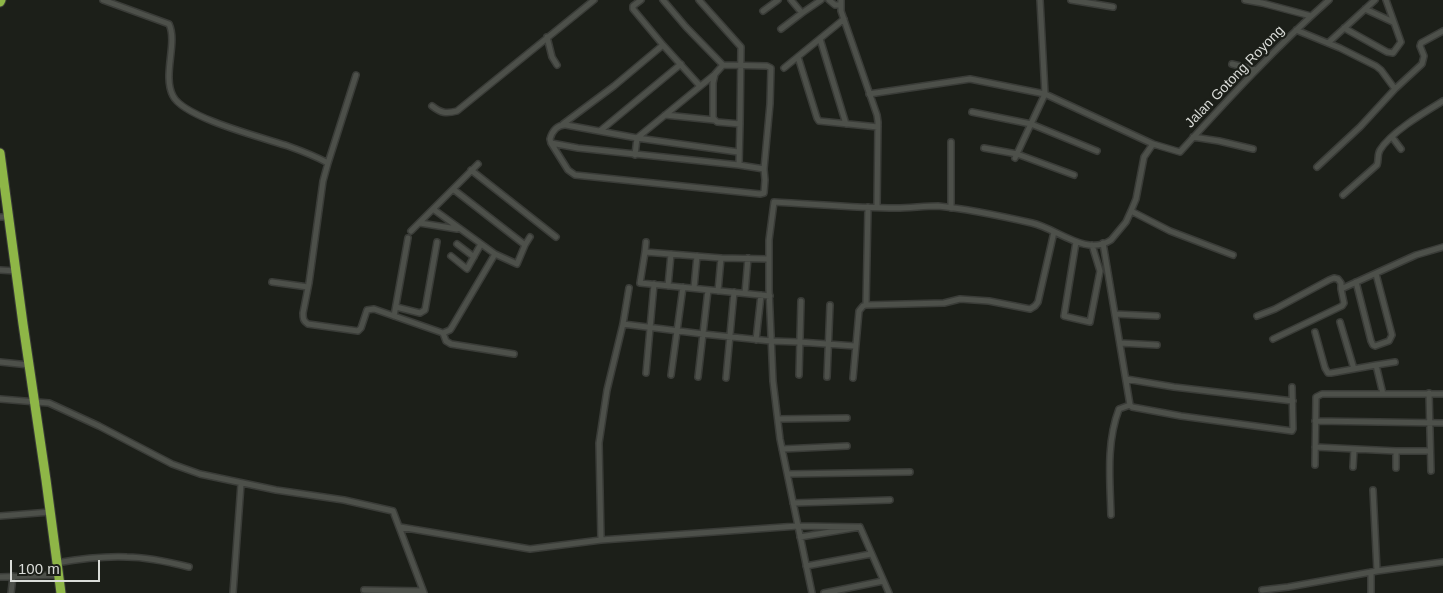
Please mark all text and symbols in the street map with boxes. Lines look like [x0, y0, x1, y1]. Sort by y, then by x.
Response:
street label: Jalan Gotong Royong [1182, 22, 1288, 132]
scale bar [12, 550, 102, 582]
text: 100 m [18, 560, 60, 577]

